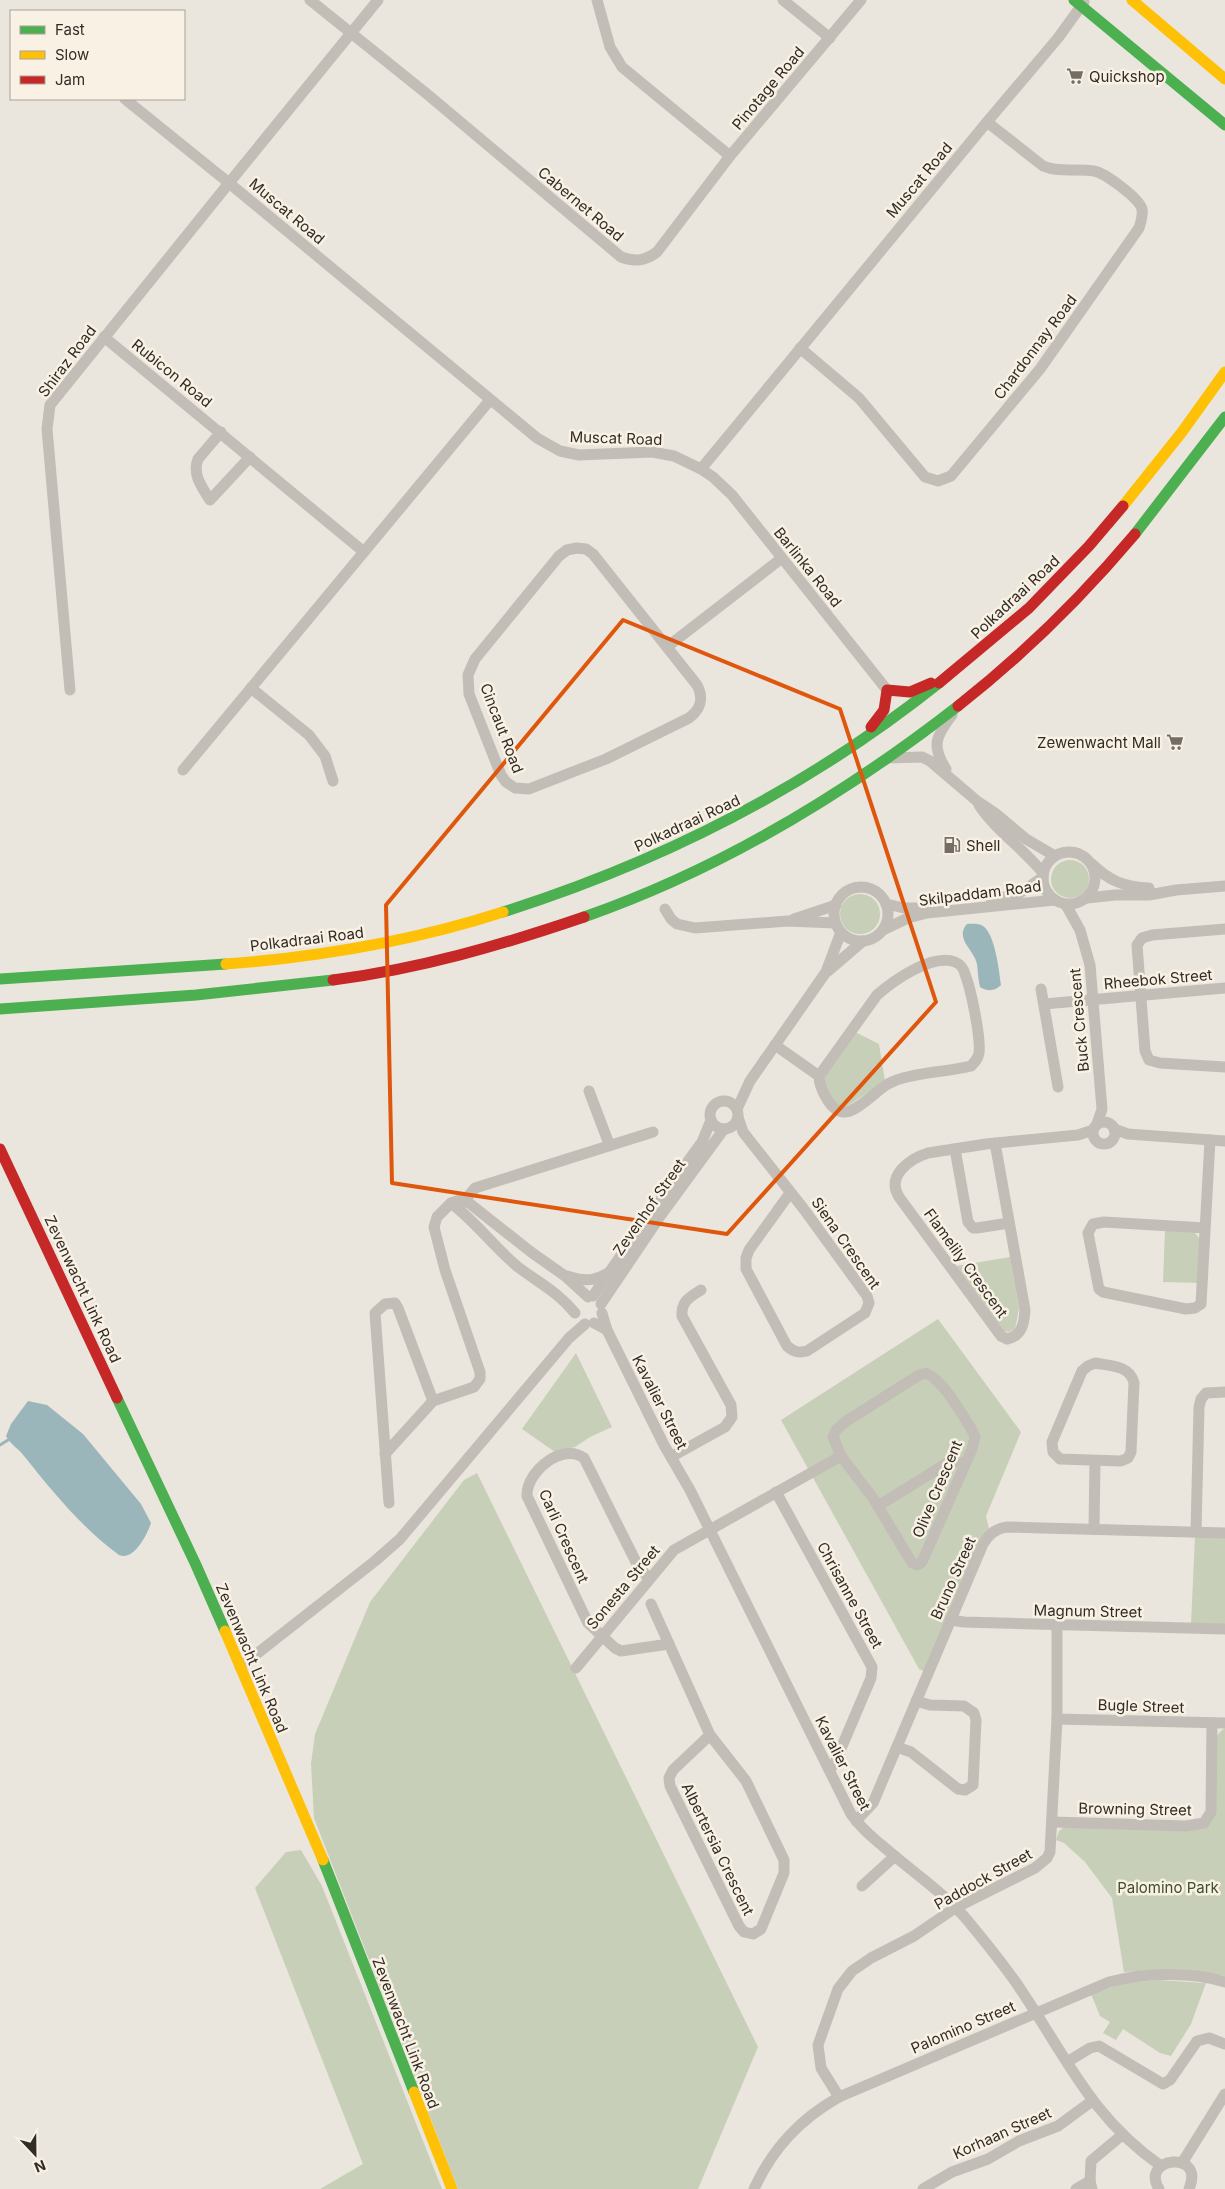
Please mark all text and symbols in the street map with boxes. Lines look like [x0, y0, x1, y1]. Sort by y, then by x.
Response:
legend [10, 10, 185, 100]
text: Fast [55, 20, 85, 39]
street label: Pinotage Road [728, 43, 808, 133]
text: Slow [55, 45, 89, 64]
supermarket icon: Quickshop [1065, 66, 1085, 86]
place label: Quickshop [1089, 67, 1165, 86]
text: Jam [55, 70, 85, 89]
street label: Muscat Road [882, 138, 956, 222]
street label: Cabernet Road [534, 163, 628, 245]
street label: Muscat Road [245, 174, 329, 248]
street label: Chardonnay Road [989, 291, 1081, 403]
street label: Shiraz Road [34, 321, 100, 401]
street label: Rubicon Road [128, 335, 216, 411]
street label: Muscat Road [569, 427, 663, 449]
street label: Barlinka Road [770, 523, 846, 611]
street label: Polkadraai Road [967, 551, 1063, 643]
street label: Cincaut Road [476, 680, 528, 776]
supermarket icon: Zewenwacht Mall [1165, 732, 1185, 752]
place label: Zewenwacht Mall [1037, 733, 1161, 752]
street label: Polkadraai Road [631, 790, 743, 856]
fuel station icon: Shell [942, 835, 962, 855]
place label: Shell [966, 836, 1001, 855]
street label: Skilpaddam Road [918, 876, 1042, 910]
street label: Polkadraai Road [249, 923, 365, 955]
street label: Rheebok Street [1103, 965, 1213, 993]
street label: Buck Crescent [1065, 967, 1093, 1073]
street label: Zevenhof Street [609, 1155, 689, 1259]
street label: Siena Crescent [807, 1193, 885, 1293]
street label: Flamelily Crescent [920, 1205, 1012, 1321]
street label: Zevenwacht Link Road [40, 1212, 126, 1366]
street label: Kavalier Street [628, 1352, 692, 1452]
street label: Olive Crescent [908, 1437, 966, 1541]
street label: Carli Crescent [535, 1486, 593, 1586]
street label: Bruno Street [926, 1534, 980, 1622]
street label: Chrisanne Street [813, 1538, 887, 1652]
street label: Sonesta Street [582, 1541, 664, 1633]
street label: Zevenwacht Link Road [212, 1580, 292, 1736]
street label: Magnum Street [1034, 1601, 1143, 1621]
street label: Bugle Street [1097, 1695, 1185, 1717]
street label: Kavalier Street [811, 1713, 875, 1813]
street label: Albertersia Crescent [678, 1780, 758, 1919]
street label: Browning Street [1078, 1799, 1192, 1819]
street label: Paddock Street [931, 1844, 1035, 1914]
park label: Palomino Park [1117, 1878, 1220, 1897]
street label: Zevenwacht Link Road [368, 1955, 444, 2111]
street label: Palomino Street [908, 1996, 1018, 2058]
street label: Korhaan Street [950, 2103, 1054, 2163]
north arrow [10, 2129, 60, 2179]
text: N [32, 2157, 48, 2176]

